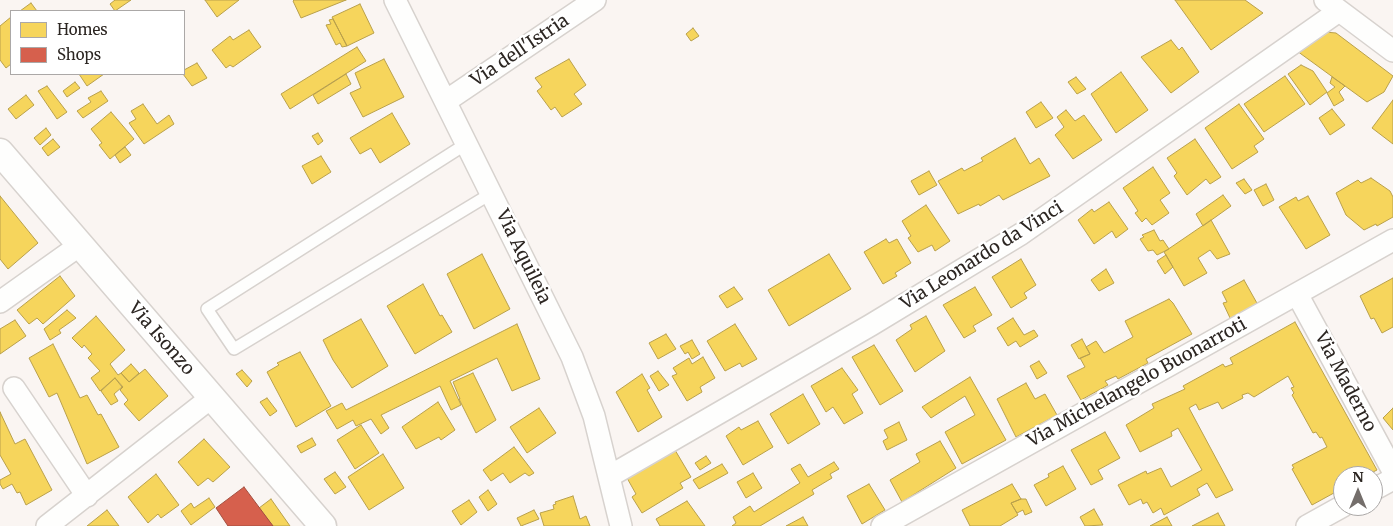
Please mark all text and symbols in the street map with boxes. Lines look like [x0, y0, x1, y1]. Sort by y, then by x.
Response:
legend [10, 10, 185, 75]
street label: Via dell'Istria [467, 10, 573, 92]
text: Homes [57, 20, 108, 39]
text: Shops [57, 45, 101, 64]
street label: Via Leonardo da Vinci [897, 197, 1067, 315]
street label: Via Aquileia [491, 206, 555, 308]
street label: Via Isonzo [123, 298, 199, 380]
street label: Via Michelangelo Buonarroti [1024, 314, 1250, 452]
street label: Via Maderno [1310, 328, 1380, 436]
north arrow [1333, 466, 1383, 516]
text: N [1352, 468, 1364, 486]

